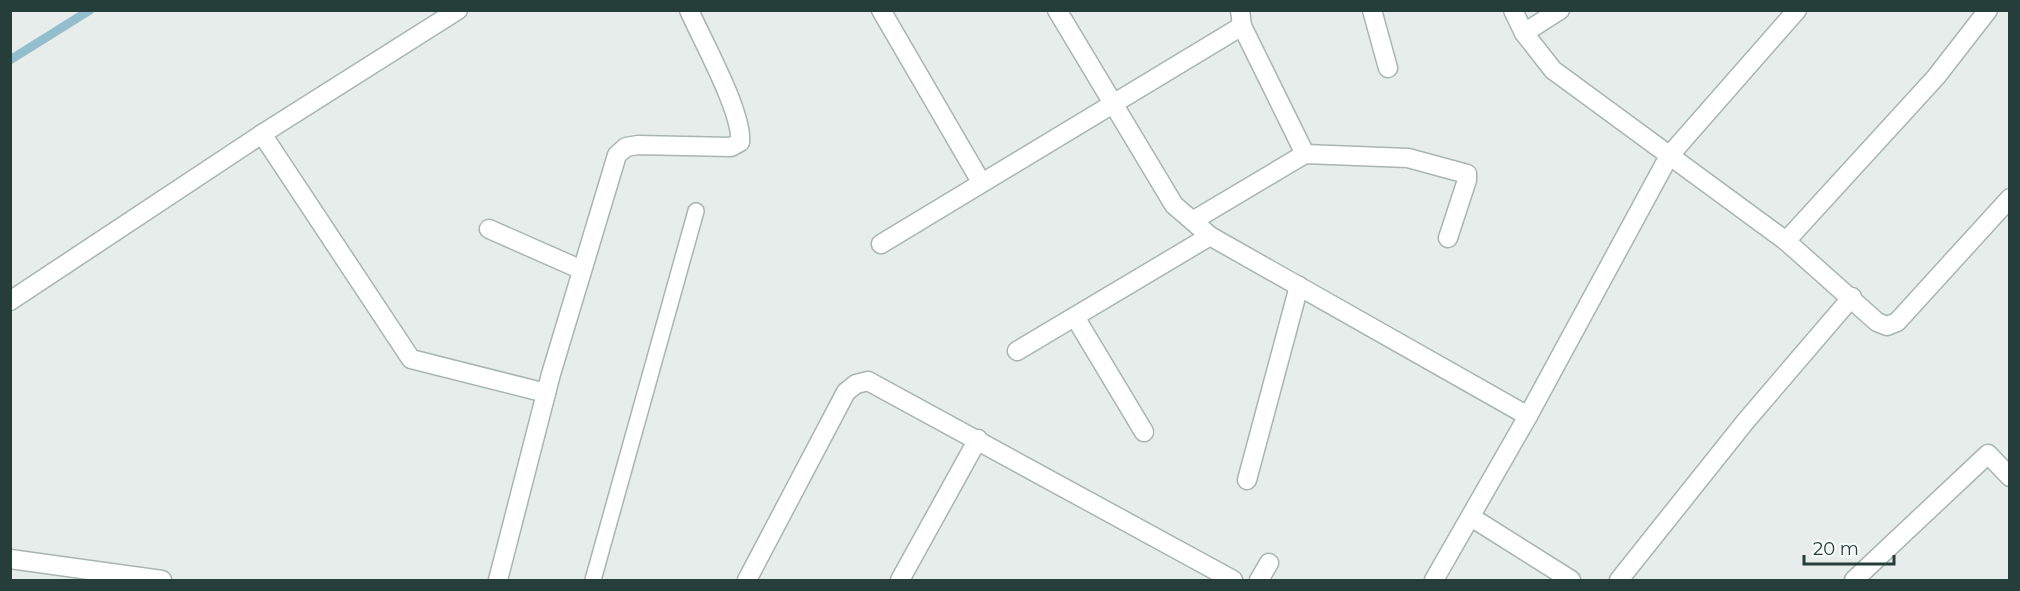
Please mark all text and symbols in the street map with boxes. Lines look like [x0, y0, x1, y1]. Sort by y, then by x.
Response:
scale bar [1804, 528, 1894, 566]
text: 20 m [1813, 538, 1859, 560]

